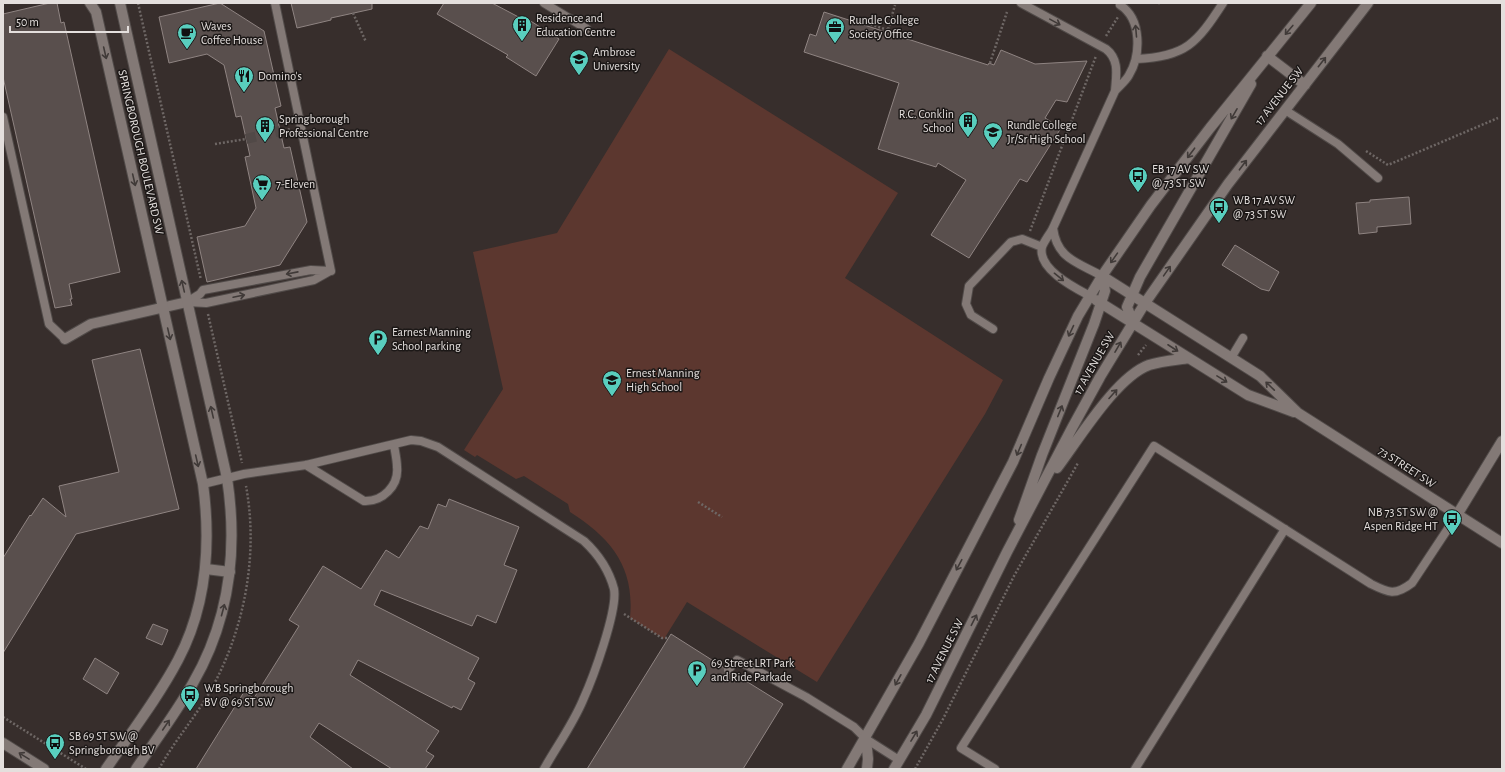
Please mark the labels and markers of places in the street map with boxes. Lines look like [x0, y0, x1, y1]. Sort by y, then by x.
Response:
place label: Residence and Education Centre [536, 12, 615, 38]
building icon: Residence and Education Centre [511, 14, 533, 42]
place label: Rundle College Society Office [849, 14, 919, 41]
office icon: Rundle College Society Office [824, 16, 846, 44]
place label: Waves Coffee House [201, 20, 263, 46]
cafe icon: Waves Coffee House [176, 22, 198, 50]
place label: Ambrose University [593, 46, 640, 73]
school or university icon: Ambrose University [568, 48, 590, 76]
restaurant icon: Domino's [233, 65, 255, 93]
place label: Domino's [258, 70, 302, 82]
place label: R.C. Conklin School [899, 108, 954, 134]
building icon: R.C. Conklin School [957, 110, 979, 138]
place label: Springborough Professional Centre [279, 113, 369, 139]
building icon: Springborough Professional Centre [254, 115, 276, 143]
place label: Rundle College Jr/Sr High School [1007, 119, 1086, 145]
school or university icon: Rundle College Jr/Sr High School [982, 121, 1004, 149]
place label: EB 17 AV SW @ 73 ST SW [1152, 163, 1209, 189]
bus stop icon: EB 17 AV SW @ 73 ST SW [1127, 165, 1149, 193]
supermarket icon: 7-Eleven [251, 173, 273, 201]
place label: 7-Eleven [276, 178, 315, 190]
place label: WB 17 AV SW @ 73 ST SW [1233, 194, 1295, 220]
bus stop icon: WB 17 AV SW @ 73 ST SW [1208, 196, 1230, 224]
place label: Earnest Manning School parking [392, 326, 471, 352]
parking icon: Earnest Manning School parking [367, 328, 389, 356]
place label: Ernest Manning High School [626, 367, 700, 393]
school or university icon: Ernest Manning High School [601, 369, 623, 397]
place label: NB 73 ST SW @ Aspen Ridge HT [1364, 506, 1438, 532]
bus stop icon: NB 73 ST SW @ Aspen Ridge HT [1441, 508, 1463, 536]
place label: 69 Street LRT Park and Ride Parkade [711, 657, 795, 683]
parking icon: 69 Street LRT Park and Ride Parkade [686, 659, 708, 687]
place label: WB Springborough BV @ 69 ST SW [204, 682, 294, 708]
bus stop icon: WB Springborough BV @ 69 ST SW [179, 684, 201, 712]
place label: SB 69 ST SW @ Springborough BV [69, 730, 155, 756]
bus stop icon: SB 69 ST SW @ Springborough BV [44, 732, 66, 760]

